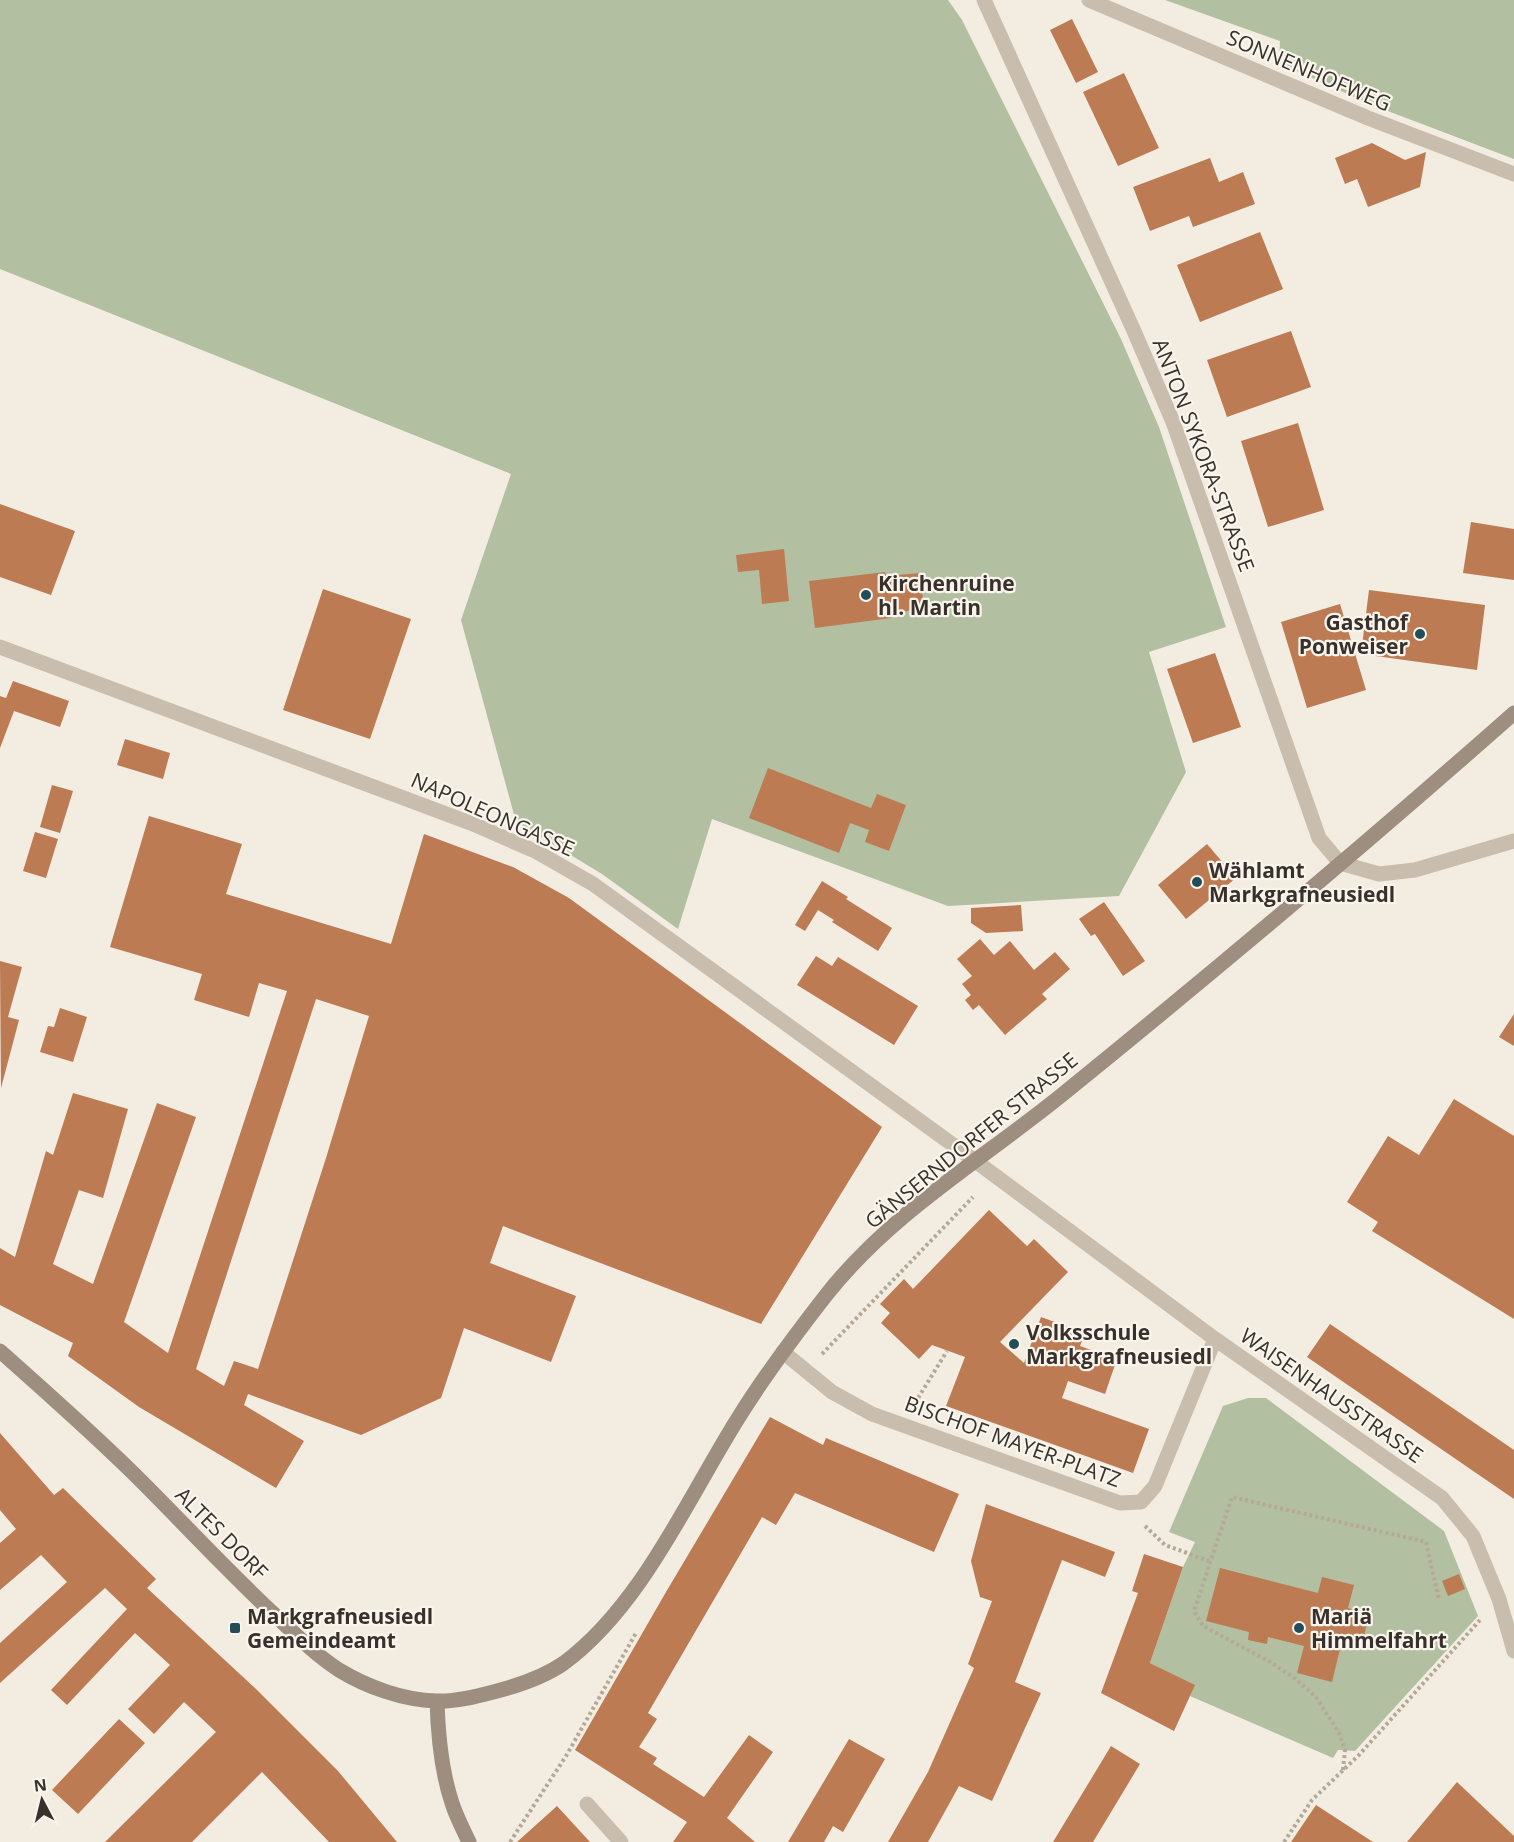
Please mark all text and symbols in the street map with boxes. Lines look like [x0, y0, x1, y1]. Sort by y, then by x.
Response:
street label: SONNENHOFWEG [1223, 23, 1395, 117]
street label: ANTON SYKORA-STRASSE [1147, 334, 1261, 576]
place label: Kirchenruine hl. Martin [878, 569, 1015, 621]
marker: Kirchenruine hl. Martin [859, 588, 873, 602]
place label: Gasthof Ponweiser [1299, 608, 1410, 660]
marker: Gasthof Ponweiser [1413, 627, 1427, 641]
street label: NAPOLEONGASSE [407, 765, 579, 863]
place label: Wählamt Markgrafneusiedl [1209, 856, 1395, 908]
marker: Wählamt Markgrafneusiedl [1190, 875, 1204, 889]
street label: GÄNSERNDORFER STRASSE [859, 1045, 1083, 1235]
place label: Volksschule Markgrafneusiedl [1026, 1318, 1212, 1370]
street label: WAISENHAUSSTRASSE [1235, 1321, 1429, 1469]
marker: Volksschule Markgrafneusiedl [1007, 1337, 1021, 1351]
street label: BISCHOF MAYER-PLATZ [901, 1389, 1125, 1493]
street label: ALTES DORF [170, 1481, 274, 1585]
place label: Markgrafneusiedl Gemeindeamt [247, 1602, 433, 1654]
place label: Mariä Himmelfahrt [1311, 1602, 1447, 1654]
marker: Markgrafneusiedl Gemeindeamt [228, 1621, 242, 1635]
marker: Mariä Himmelfahrt [1292, 1621, 1306, 1635]
north arrow [12, 1770, 72, 1830]
text: N [32, 1773, 48, 1797]

